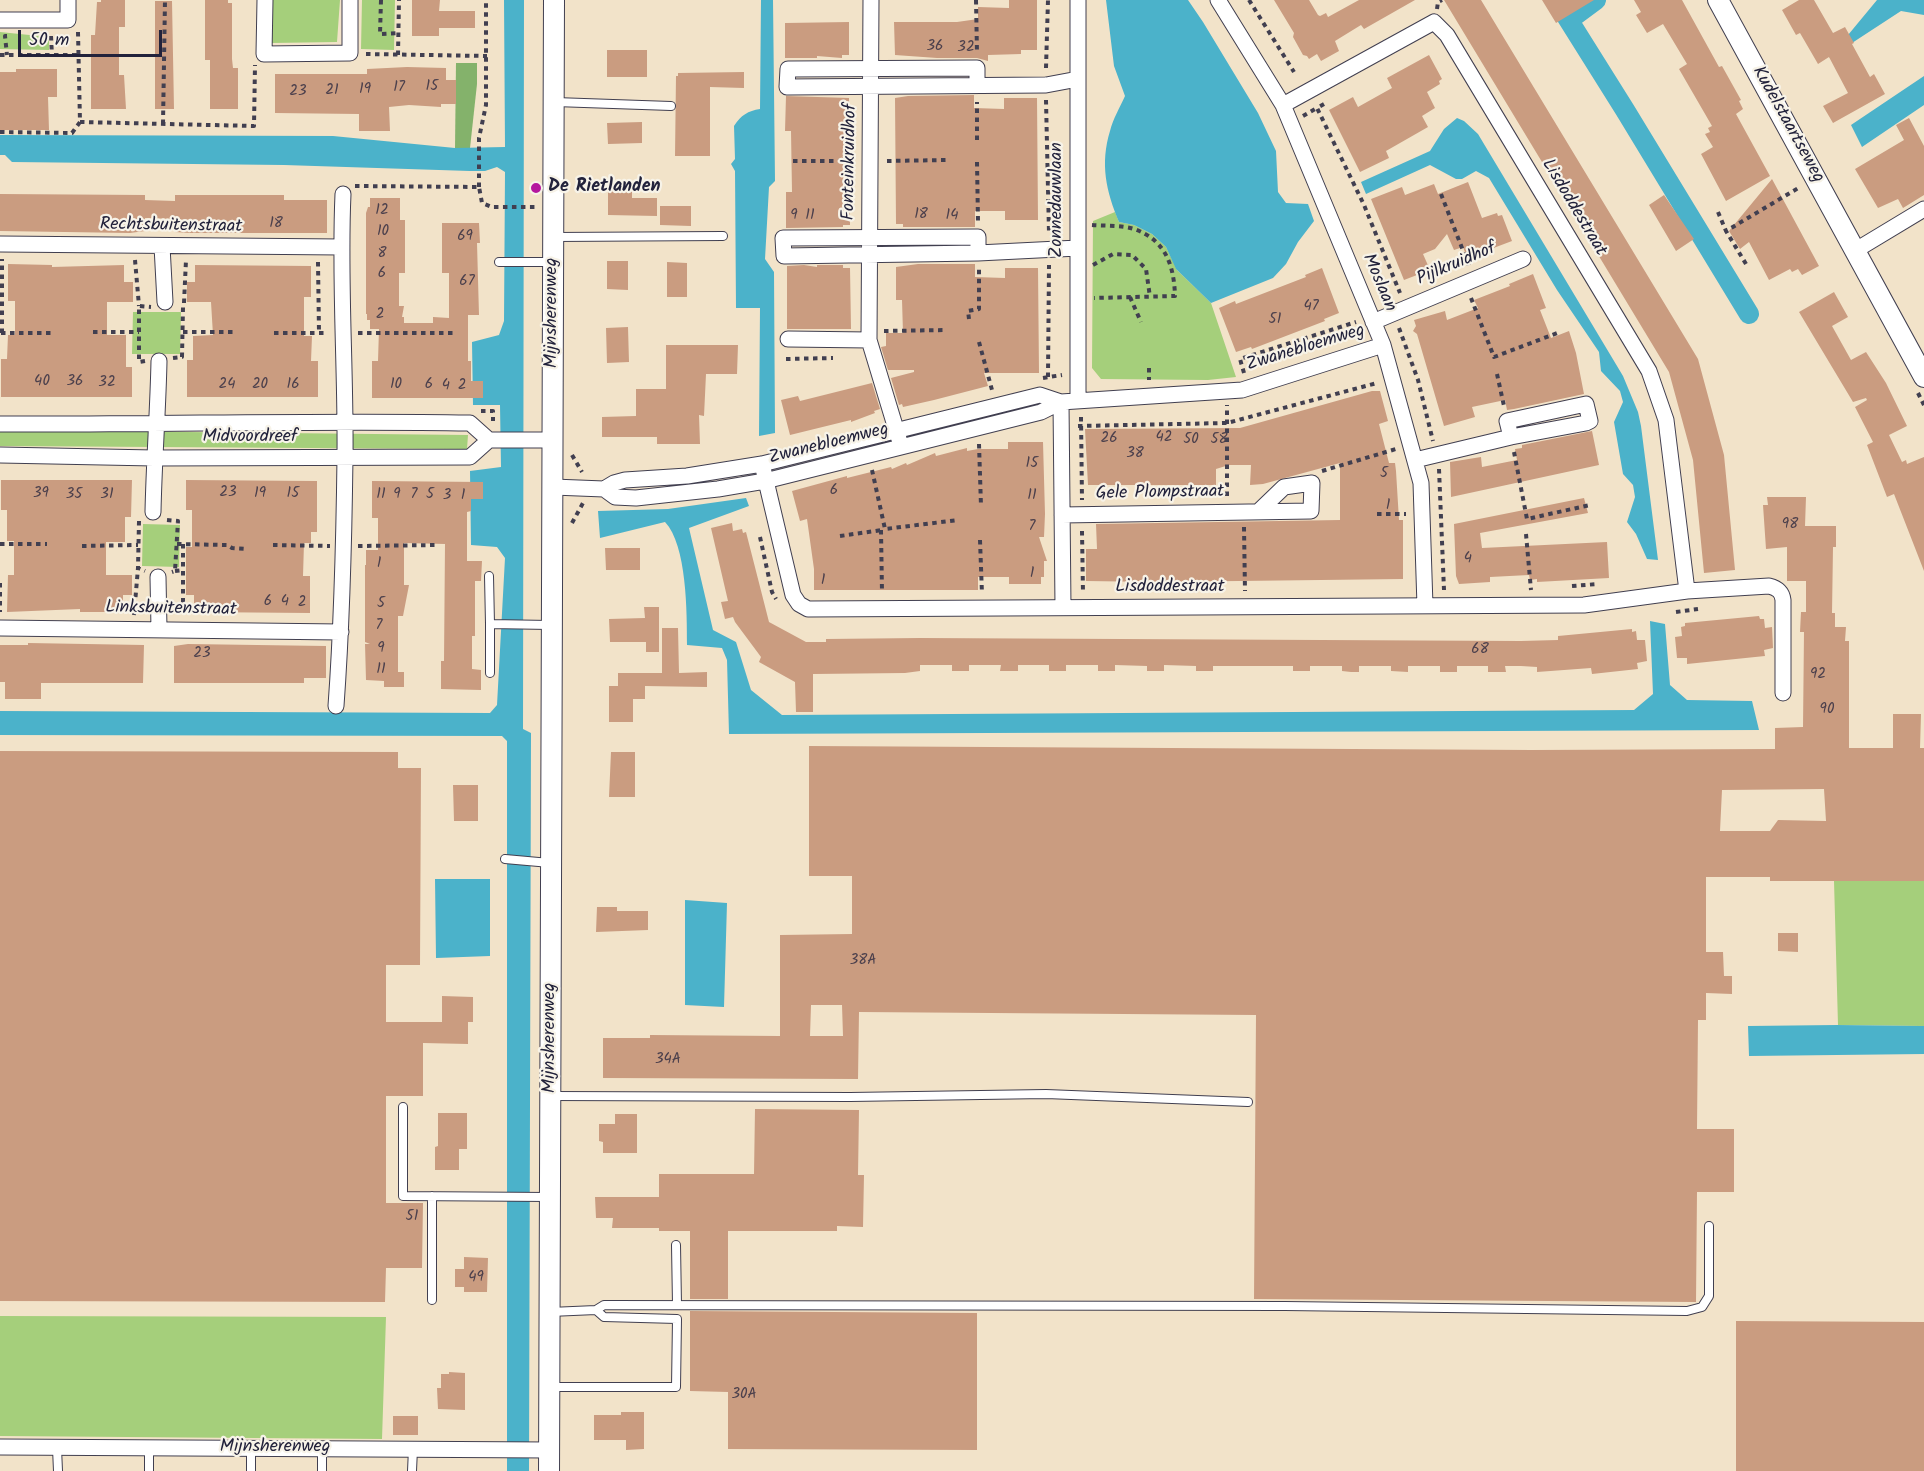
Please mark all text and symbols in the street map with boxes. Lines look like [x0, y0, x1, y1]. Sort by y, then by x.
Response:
scale bar [21, 18, 165, 56]
text: 50 m [29, 26, 69, 55]
house number: 36 [927, 38, 943, 56]
house number: 32 [957, 39, 975, 57]
street label: Kudelstaartseweg [1746, 63, 1828, 187]
house number: 15 [426, 78, 438, 96]
house number: 17 [393, 79, 405, 97]
house number: 19 [359, 81, 371, 99]
house number: 21 [325, 82, 339, 100]
house number: 23 [289, 83, 307, 101]
street label: Fonteinkruidhof [839, 103, 863, 221]
street label: Zonnedauwlaan [1047, 142, 1069, 258]
street label: Lisdoddestraat [1536, 156, 1610, 260]
place label: De Rietlanden [548, 177, 660, 199]
marker: De Rietlanden [529, 181, 543, 195]
house number: 12 [375, 202, 389, 220]
house number: 18 [914, 206, 928, 224]
house number: 9 [790, 207, 798, 225]
house number: 11 [805, 207, 815, 225]
house number: 14 [946, 207, 958, 225]
street label: Rechtsbuitenstraat [100, 215, 242, 239]
house number: 18 [269, 215, 283, 233]
house number: 10 [377, 223, 389, 241]
house number: 69 [457, 228, 473, 246]
street label: Pijlkruidhof [1414, 239, 1500, 291]
house number: 8 [377, 245, 387, 263]
street label: Moslaan [1356, 251, 1400, 315]
street label: Mijnsherenweg [542, 258, 564, 368]
house number: 6 [378, 265, 386, 283]
house number: 67 [459, 273, 475, 291]
house number: 47 [1303, 298, 1319, 316]
house number: 2 [376, 306, 384, 324]
house number: 51 [1269, 311, 1281, 329]
street label: Zwanebloemweg [1244, 321, 1368, 377]
house number: 40 [34, 373, 50, 391]
house number: 36 [67, 373, 83, 391]
house number: 32 [98, 374, 116, 392]
house number: 24 [219, 376, 235, 394]
house number: 20 [252, 376, 268, 394]
house number: 16 [286, 376, 300, 394]
house number: 10 [390, 376, 402, 394]
house number: 6 [425, 376, 433, 394]
house number: 4 [442, 377, 450, 395]
house number: 2 [458, 377, 466, 395]
street label: Zwanebloemweg [767, 420, 891, 470]
street label: Midvoordreef [202, 427, 298, 449]
house number: 42 [1156, 429, 1172, 447]
house number: 26 [1100, 430, 1118, 448]
house number: 50 [1183, 431, 1199, 449]
house number: 58 [1210, 431, 1228, 449]
house number: 38 [1126, 445, 1144, 463]
house number: 15 [1026, 455, 1038, 473]
house number: 5 [1380, 465, 1388, 483]
house number: 6 [830, 482, 838, 500]
street label: Gele Plompstraat [1096, 482, 1224, 506]
house number: 23 [219, 484, 237, 502]
house number: 39 [33, 485, 49, 503]
house number: 19 [254, 485, 266, 503]
house number: 15 [287, 485, 299, 503]
house number: 35 [66, 486, 82, 504]
house number: 31 [100, 486, 114, 504]
house number: 11 [376, 486, 386, 504]
house number: 9 [393, 486, 401, 504]
house number: 7 [411, 486, 417, 504]
house number: 5 [426, 486, 434, 504]
house number: 3 [443, 487, 451, 505]
house number: 1 [461, 487, 465, 505]
house number: 11 [1027, 487, 1037, 505]
house number: 1 [1386, 497, 1390, 515]
house number: 98 [1782, 516, 1798, 534]
house number: 7 [1029, 518, 1035, 536]
house number: 4 [1464, 550, 1472, 568]
house number: 1 [377, 555, 381, 573]
house number: 1 [1030, 565, 1034, 583]
house number: 1 [821, 572, 825, 590]
street label: Lisdoddestraat [1115, 577, 1225, 599]
house number: 6 [264, 593, 272, 611]
house number: 4 [281, 593, 289, 611]
house number: 2 [298, 594, 306, 612]
house number: 5 [377, 595, 385, 613]
street label: Linksbuitenstraat [105, 598, 237, 622]
house number: 7 [376, 617, 382, 635]
house number: 9 [377, 640, 385, 658]
house number: 68 [1471, 641, 1489, 659]
house number: 23 [193, 645, 211, 663]
house number: 11 [376, 661, 386, 679]
house number: 92 [1810, 666, 1826, 684]
house number: 90 [1820, 701, 1834, 719]
house number: 38A [850, 952, 876, 970]
street label: Mijnsherenweg [540, 983, 562, 1093]
house number: 34A [655, 1051, 681, 1069]
house number: 51 [406, 1208, 418, 1226]
house number: 49 [468, 1269, 484, 1287]
house number: 30A [731, 1386, 757, 1404]
street label: Mijnsherenweg [220, 1437, 330, 1459]

